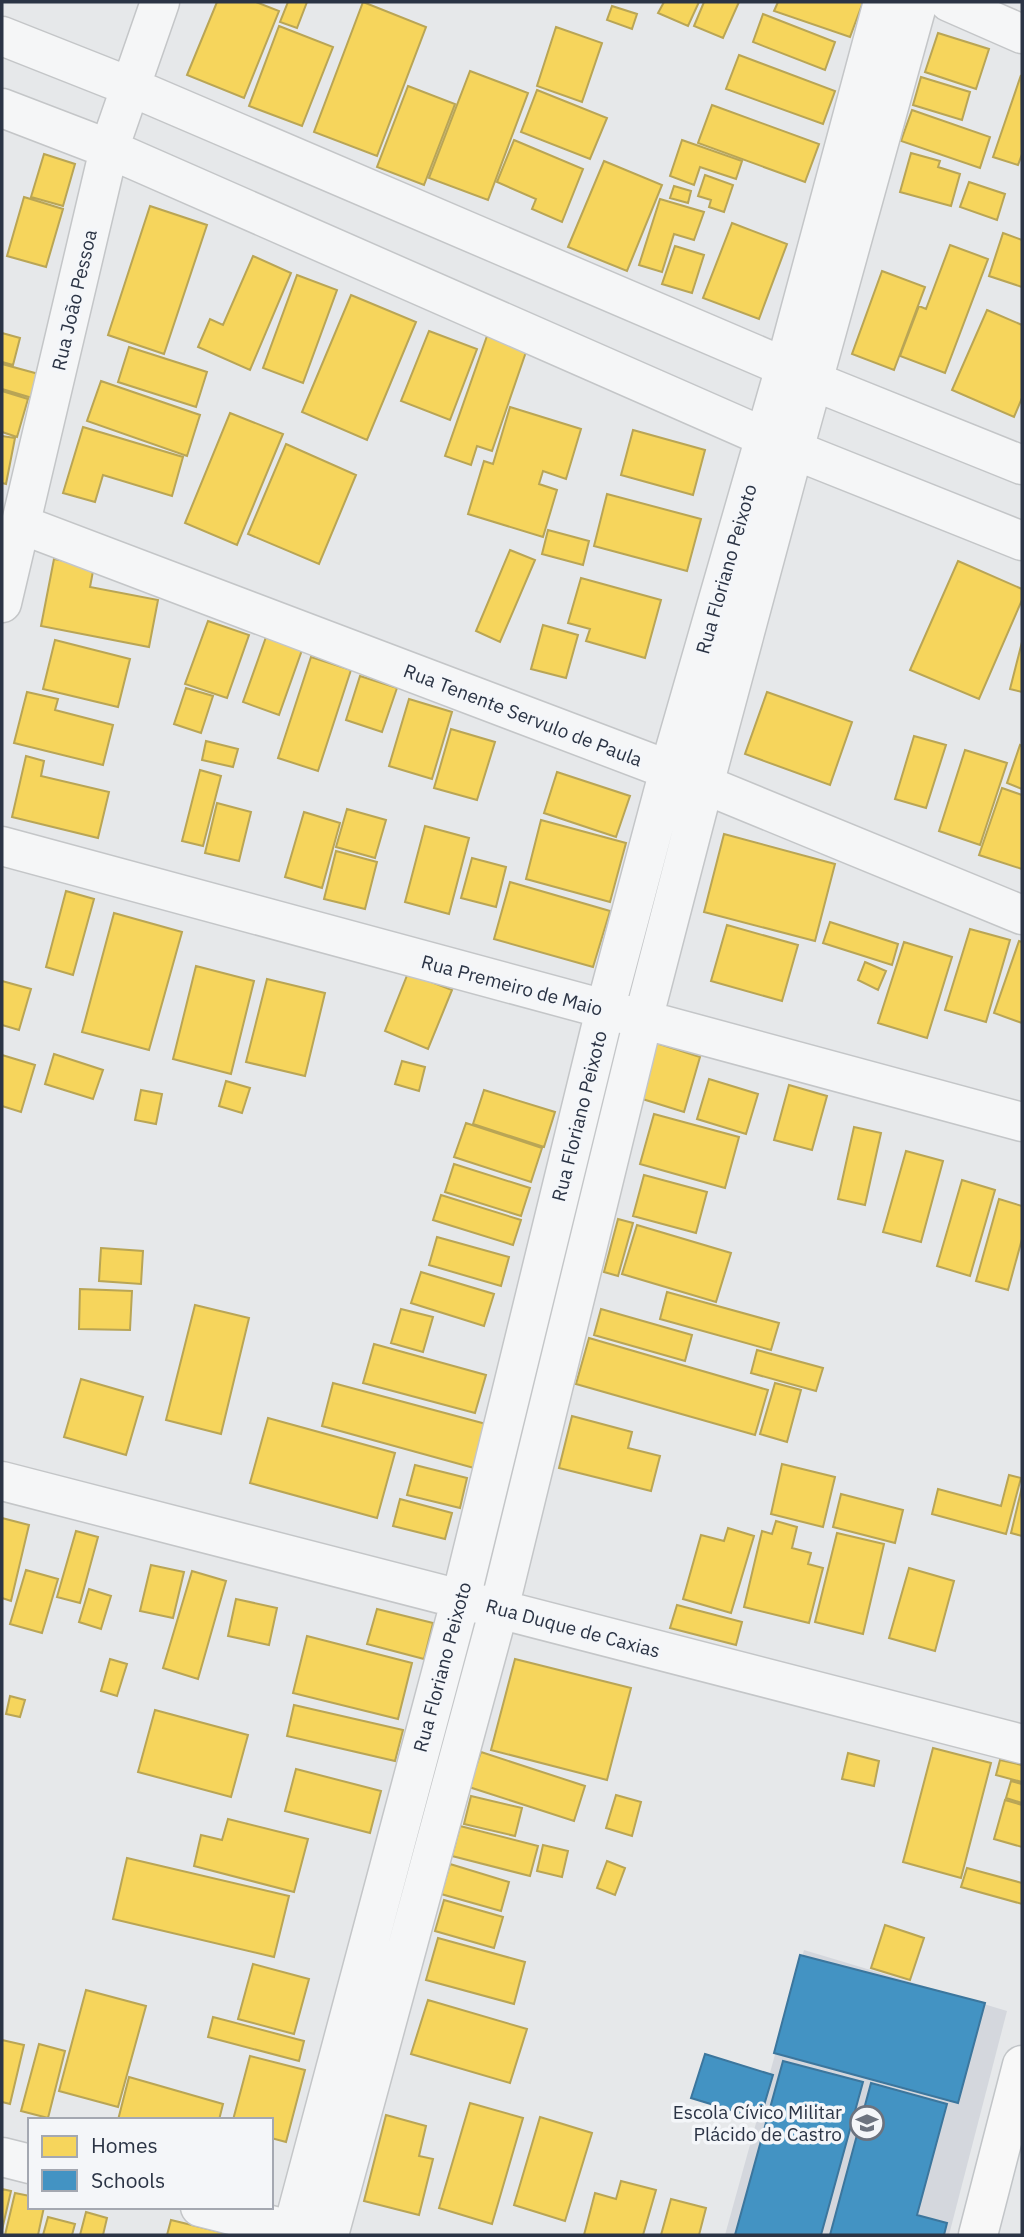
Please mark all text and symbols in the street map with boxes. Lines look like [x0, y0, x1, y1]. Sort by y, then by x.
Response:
street label: Rua João Pessoa [46, 227, 102, 373]
street label: Rua Floriano Peixoto [690, 481, 762, 657]
street label: Rua Tenente Servulo de Paula [400, 658, 646, 772]
street label: Rua Premeiro de Maio [419, 949, 605, 1021]
street label: Rua Floriano Peixoto [546, 1028, 612, 1204]
street label: Rua Floriano Peixoto [408, 1579, 476, 1755]
street label: Rua Duque de Caxias [483, 1593, 663, 1663]
place label: Escola Cívico Militar Plácido de Castro [673, 2100, 842, 2146]
school or university icon: Escola Cívico Militar Plácido de Castro [848, 2104, 886, 2142]
legend [28, 2118, 273, 2209]
text: Homes [91, 2131, 158, 2159]
text: Schools [91, 2166, 165, 2194]

